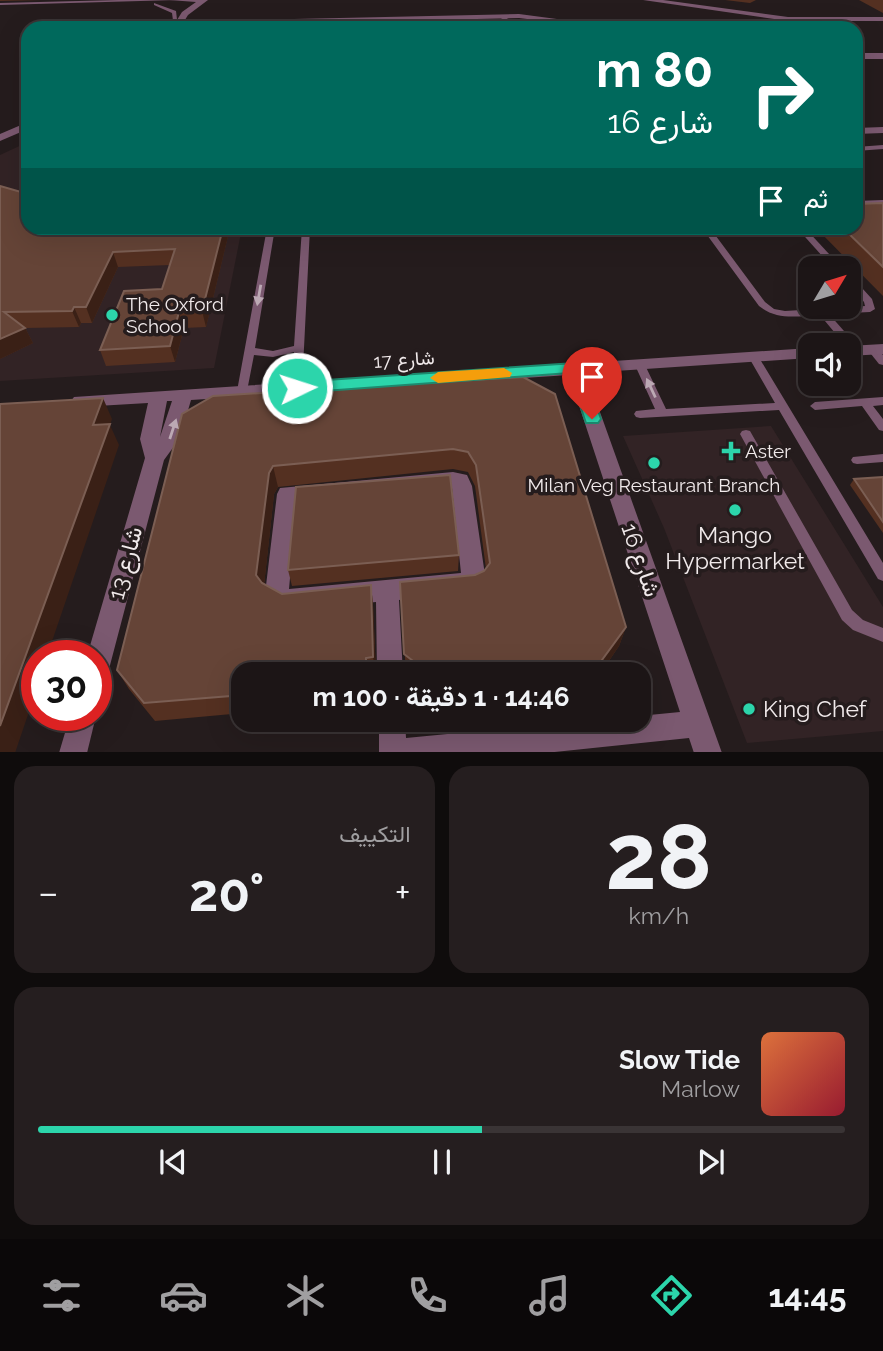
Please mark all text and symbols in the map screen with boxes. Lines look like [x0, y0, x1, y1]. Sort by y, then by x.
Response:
text: 80 m [596, 41, 713, 98]
icon: right [737, 49, 828, 140]
text: شارع 16 [607, 103, 713, 140]
icon: arrive [752, 182, 790, 220]
text: ثم [804, 184, 828, 214]
north arrow [798, 256, 861, 318]
map controls [798, 256, 861, 396]
one-way arrow [253, 284, 264, 306]
place label: The Oxford School [126, 293, 224, 337]
marker: The Oxford School [104, 307, 120, 323]
button: sound [798, 333, 861, 396]
street label: شارع 17 [373, 346, 435, 374]
pin [562, 347, 622, 419]
position arrow [260, 351, 334, 425]
icon: arrive [573, 358, 611, 396]
one-way arrow [645, 378, 657, 398]
one-way arrow [168, 418, 178, 439]
place label: Aster [745, 440, 791, 462]
marker: Aster [723, 443, 739, 459]
marker: Milan Veg Restaurant Branch [646, 455, 662, 471]
place label: Milan Veg Restaurant Branch [528, 474, 780, 496]
marker: Mango Hypermarket [727, 502, 743, 518]
street label: شارع 16 [614, 520, 667, 601]
place label: Mango Hypermarket [665, 521, 805, 574]
street label: شارع 13 [102, 524, 150, 603]
speed limit sign: 30 [21, 640, 112, 731]
text: 14:46 · 1 دقيقة · 100 m [312, 682, 570, 712]
place label: King Chef [763, 695, 868, 722]
marker: King Chef [741, 701, 757, 717]
text: 28 [606, 803, 712, 910]
text: التكييف [339, 820, 411, 847]
text: 20° [189, 862, 264, 923]
text: − [38, 870, 58, 915]
text: + [395, 870, 410, 915]
text: km/h [628, 902, 689, 929]
text: Slow Tide [619, 1045, 740, 1075]
text: Marlow [661, 1075, 740, 1102]
icon: previous [154, 1143, 192, 1181]
icon: pause [423, 1143, 461, 1181]
icon: next [692, 1143, 730, 1181]
icon: filters [37, 1271, 86, 1320]
icon: car [159, 1271, 208, 1320]
icon: climate [281, 1271, 330, 1320]
icon: phone [403, 1271, 452, 1320]
icon: music [525, 1271, 574, 1320]
icon: directions [647, 1271, 696, 1320]
text: 14:45 [769, 1277, 847, 1314]

